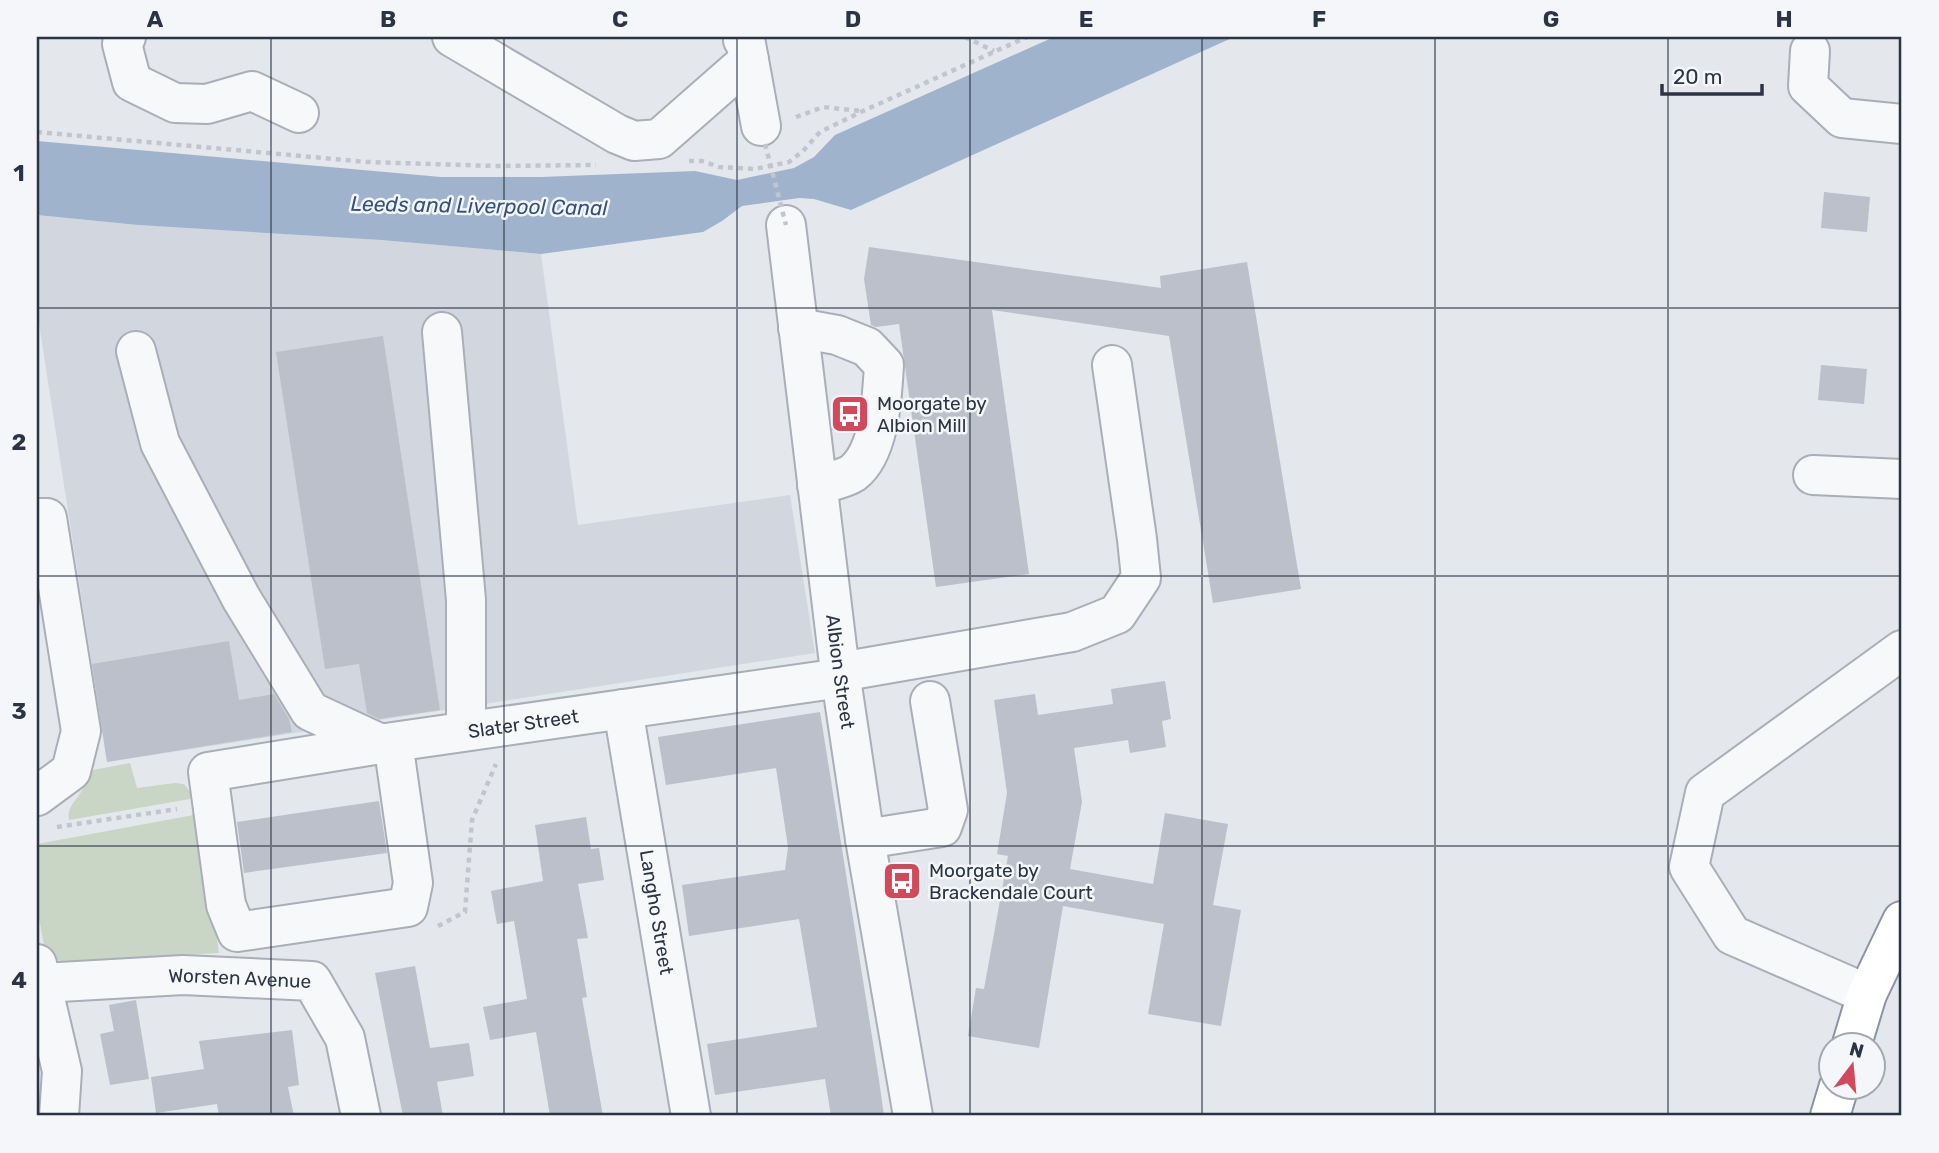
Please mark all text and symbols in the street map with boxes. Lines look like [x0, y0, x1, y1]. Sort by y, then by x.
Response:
text: A [147, 5, 164, 33]
text: B [380, 5, 396, 33]
text: C [612, 5, 628, 33]
text: D [845, 5, 861, 33]
text: E [1079, 5, 1093, 33]
text: F [1312, 5, 1326, 33]
text: G [1543, 5, 1559, 33]
text: H [1775, 5, 1793, 33]
scale bar [1662, 52, 1762, 96]
text: 20 m [1673, 64, 1722, 89]
text: 1 [13, 159, 25, 187]
water label: Leeds and Liverpool Canal [350, 191, 609, 220]
place label: Moorgate by Albion Mill [877, 392, 987, 437]
bus stop icon: Moorgate by Albion Mill [829, 393, 871, 435]
text: 2 [12, 428, 26, 456]
street label: Albion Street [821, 613, 859, 731]
text: 3 [11, 697, 27, 725]
street label: Slater Street [466, 705, 581, 743]
street label: Langho Street [635, 848, 678, 977]
place label: Moorgate by Brackendale Court [929, 859, 1093, 904]
bus stop icon: Moorgate by Brackendale Court [881, 860, 923, 902]
street label: Worsten Avenue [168, 964, 312, 993]
text: 4 [11, 966, 27, 994]
north arrow [1816, 1030, 1886, 1100]
text: N [1847, 1037, 1866, 1063]

